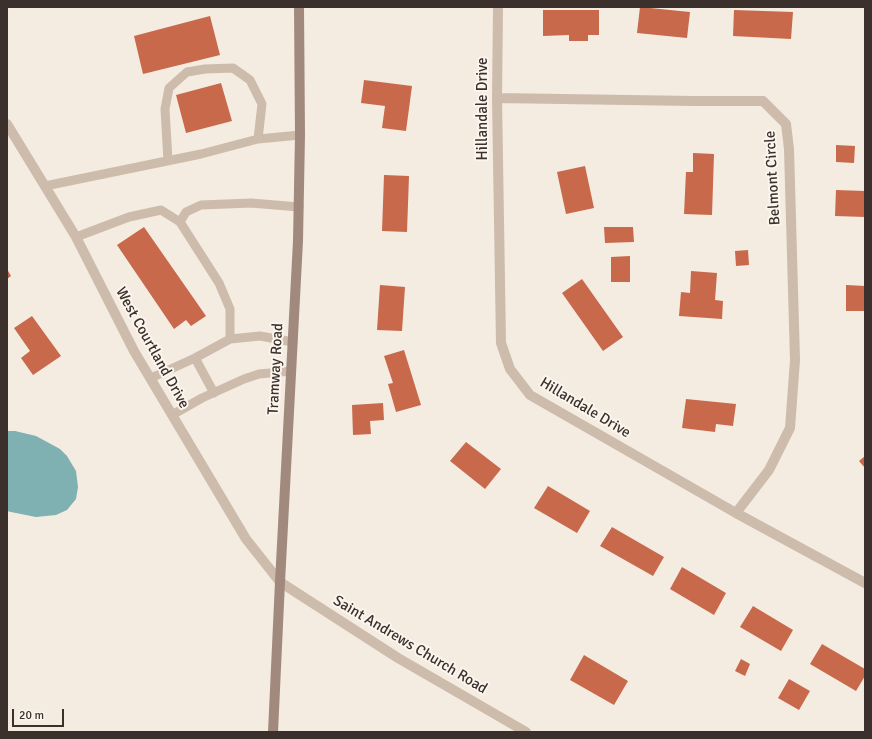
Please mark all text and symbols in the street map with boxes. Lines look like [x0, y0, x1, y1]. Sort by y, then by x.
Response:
street label: Hillandale Drive [474, 58, 492, 160]
street label: Belmont Circle [762, 130, 784, 226]
street label: West Courtland Drive [111, 284, 193, 412]
street label: Tramway Road [265, 323, 287, 415]
street label: Hillandale Drive [536, 374, 634, 442]
street label: Saint Andrews Church Road [330, 592, 490, 698]
scale bar [14, 701, 66, 727]
text: 20 m [19, 708, 44, 723]

